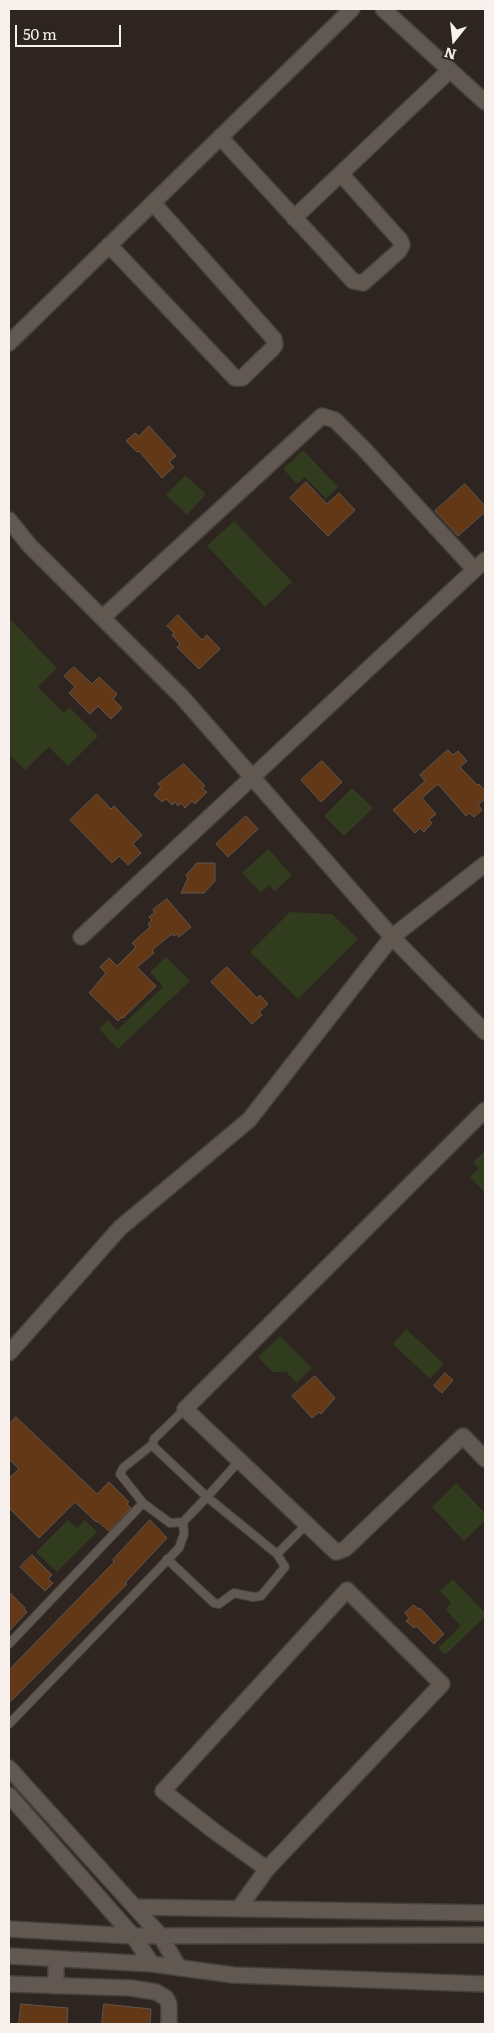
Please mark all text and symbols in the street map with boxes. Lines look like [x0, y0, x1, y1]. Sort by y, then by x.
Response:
scale bar [18, 15, 124, 47]
north arrow [429, 15, 479, 65]
text: 50 m [23, 22, 57, 45]
text: N [441, 43, 458, 66]

